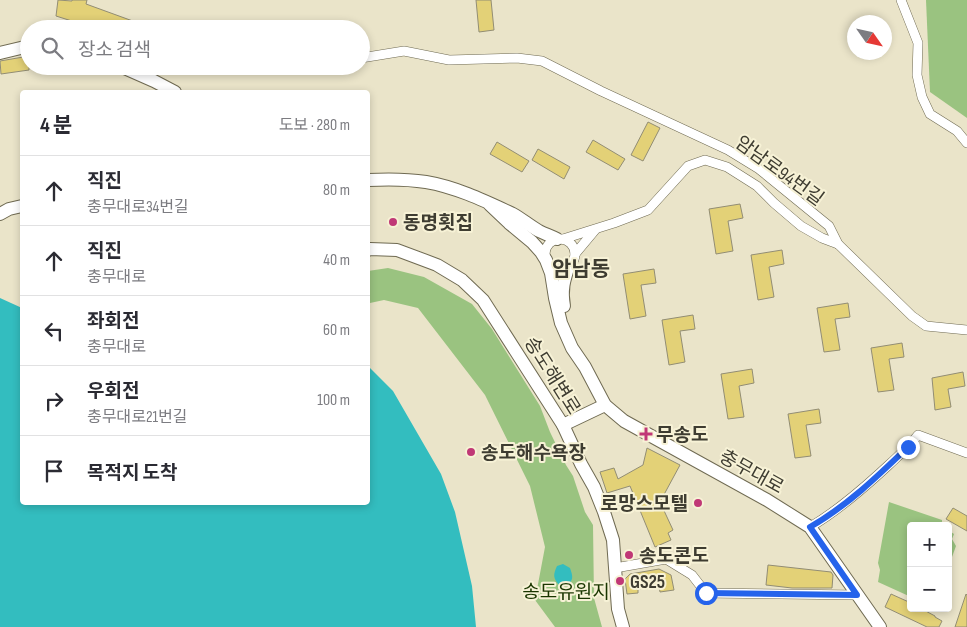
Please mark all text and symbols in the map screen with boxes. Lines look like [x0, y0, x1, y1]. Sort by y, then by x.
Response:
north arrow [847, 15, 892, 60]
search box [20, 20, 370, 75]
icon: search [38, 34, 66, 62]
text: 장소 검색 [78, 39, 151, 62]
text: 4 분 [40, 113, 72, 138]
text: 도보 · 280 m [279, 116, 350, 135]
street label: 암남로94번길 [730, 131, 828, 211]
text: 직진 [87, 170, 122, 193]
icon: ahead [40, 177, 68, 205]
text: 80 m [323, 181, 350, 200]
text: 충무대로34번길 [87, 198, 189, 217]
place label: 동명횟집 [403, 212, 473, 235]
marker: 동명횟집 [387, 216, 399, 228]
text: 직진 [87, 240, 122, 263]
icon: ahead [40, 247, 68, 275]
text: 40 m [323, 251, 350, 270]
district label: 암남동 [552, 257, 610, 282]
text: 충무대로 [87, 268, 146, 287]
text: 좌회전 [87, 310, 139, 333]
icon: left [40, 317, 68, 345]
text: 60 m [323, 321, 350, 340]
street label: 송도해변로 [519, 333, 585, 419]
text: 충무대로 [87, 338, 146, 357]
text: 우회전 [87, 380, 139, 403]
icon: right [40, 387, 68, 415]
text: 100 m [317, 391, 350, 410]
text: 충무대로21번길 [87, 408, 188, 427]
place label: 무송도 [656, 424, 708, 447]
marker: 무송도 [640, 428, 652, 440]
route end [897, 436, 920, 459]
place label: 송도해수욕장 [481, 442, 586, 465]
street label: 충무대로 [715, 445, 787, 499]
marker: 송도해수욕장 [465, 446, 477, 458]
icon: arrive [40, 457, 68, 485]
text: 목적지 도착 [87, 462, 177, 485]
place label: 로망스모텔 [601, 493, 688, 516]
marker: 로망스모텔 [692, 497, 704, 509]
map controls [907, 522, 952, 612]
button: + [907, 522, 952, 567]
place label: 송도콘도 [639, 545, 709, 568]
marker: 송도콘도 [623, 549, 635, 561]
button: − [907, 567, 952, 612]
place label: GS25 [630, 571, 665, 594]
marker: GS25 [614, 575, 626, 587]
park label: 송도유원지 [522, 581, 610, 604]
route start [695, 582, 718, 605]

